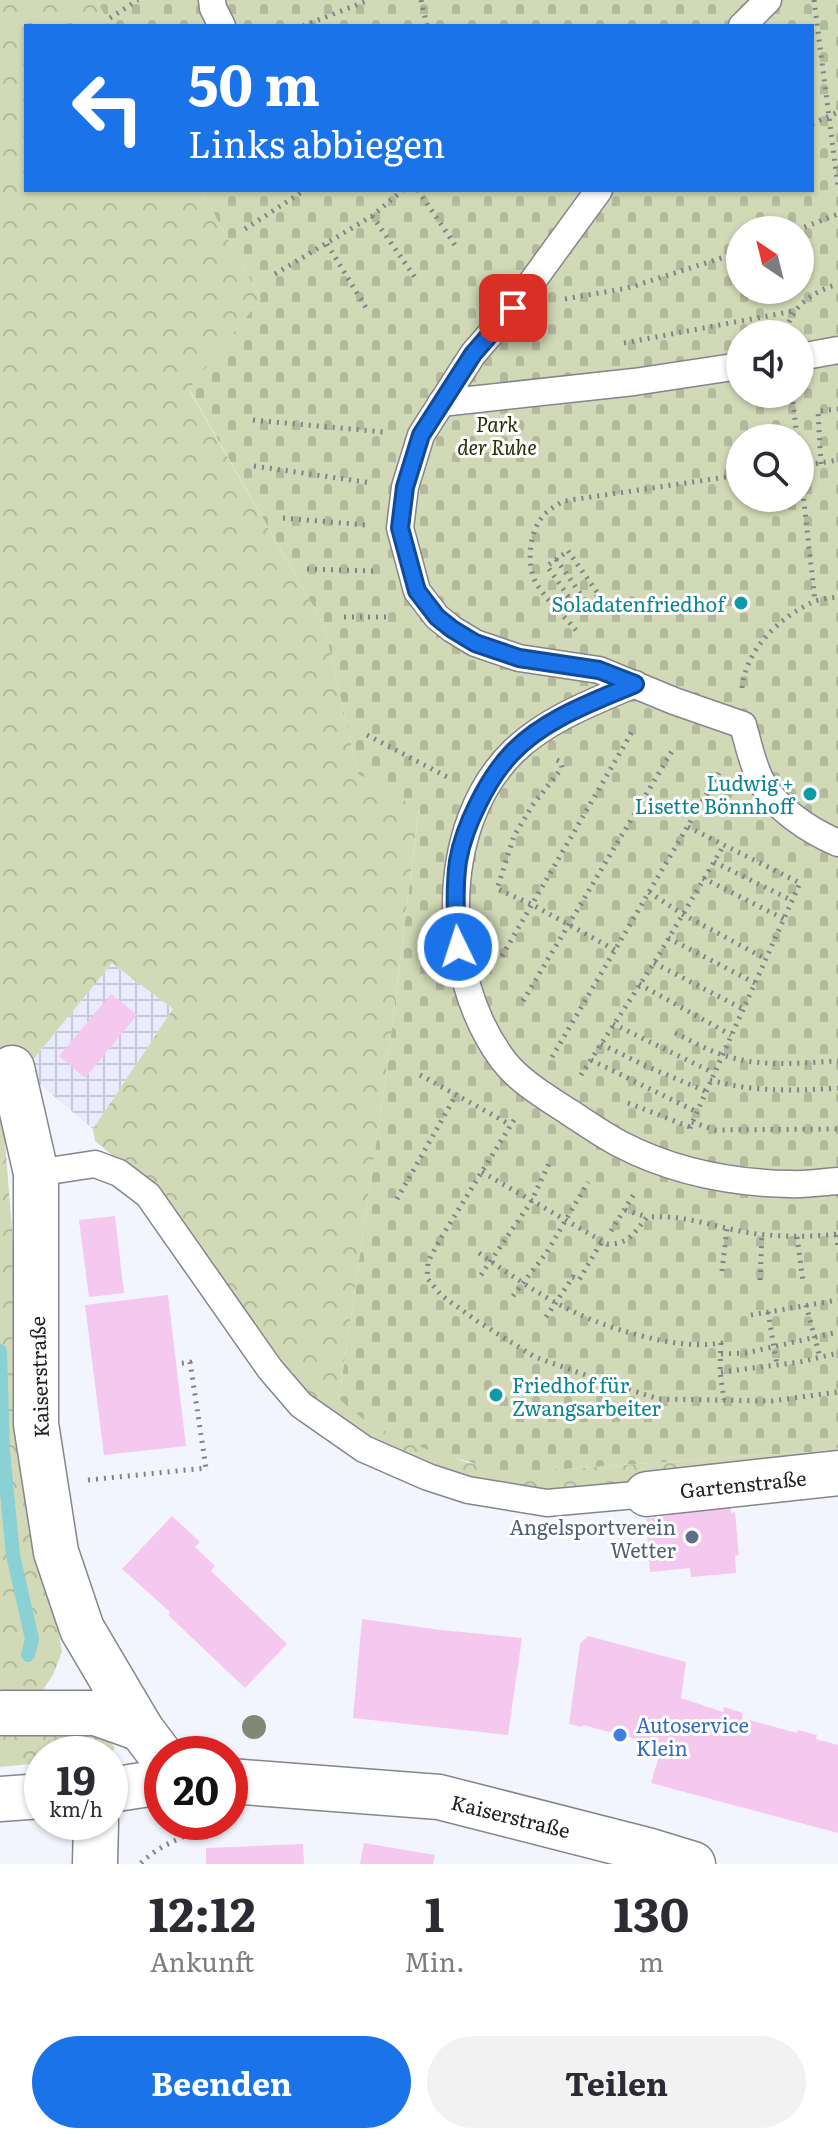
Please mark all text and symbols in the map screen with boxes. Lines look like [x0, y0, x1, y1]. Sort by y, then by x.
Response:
text: 50 m [188, 40, 320, 123]
icon: left [56, 56, 160, 160]
text: Links abbiegen [188, 116, 445, 169]
north arrow [726, 216, 814, 304]
map controls [726, 216, 814, 512]
pin [479, 274, 547, 342]
icon: arrive [491, 286, 535, 330]
button: sound [726, 320, 814, 408]
park label: Park der Ruhe [457, 408, 537, 461]
button: search [726, 424, 814, 512]
place label: Soladatenfriedhof [551, 588, 727, 618]
marker: Soladatenfriedhof [732, 594, 750, 612]
place label: Ludwig + Lisette Bönnhoff [635, 767, 796, 820]
marker: Ludwig + Lisette Bönnhoff [801, 785, 819, 803]
position arrow [416, 905, 500, 989]
street label: Kaiserstraße [21, 1316, 55, 1438]
place label: Friedhof für Zwangsarbeiter [512, 1369, 661, 1422]
marker: Friedhof für Zwangsarbeiter [487, 1386, 505, 1404]
street label: Gartenstraße [678, 1461, 808, 1505]
place label: Angelsportverein Wetter [510, 1511, 677, 1564]
marker: Angelsportverein Wetter [683, 1528, 701, 1546]
place label: Autoservice Klein [636, 1709, 749, 1762]
marker: Autoservice Klein [611, 1726, 629, 1744]
speed limit sign: 20 [144, 1736, 248, 1840]
text: 19 [56, 1748, 96, 1807]
street label: Kaiserstraße [448, 1786, 574, 1844]
text: km/h [49, 1793, 103, 1823]
text: 12:12 [149, 1876, 256, 1947]
text: 1 [424, 1876, 444, 1947]
text: 130 [613, 1876, 689, 1947]
text: Ankunft [150, 1941, 254, 1980]
text: Min. [404, 1941, 465, 1980]
text: m [639, 1941, 664, 1980]
button: Beenden [32, 2036, 411, 2128]
button: Teilen [427, 2036, 806, 2128]

